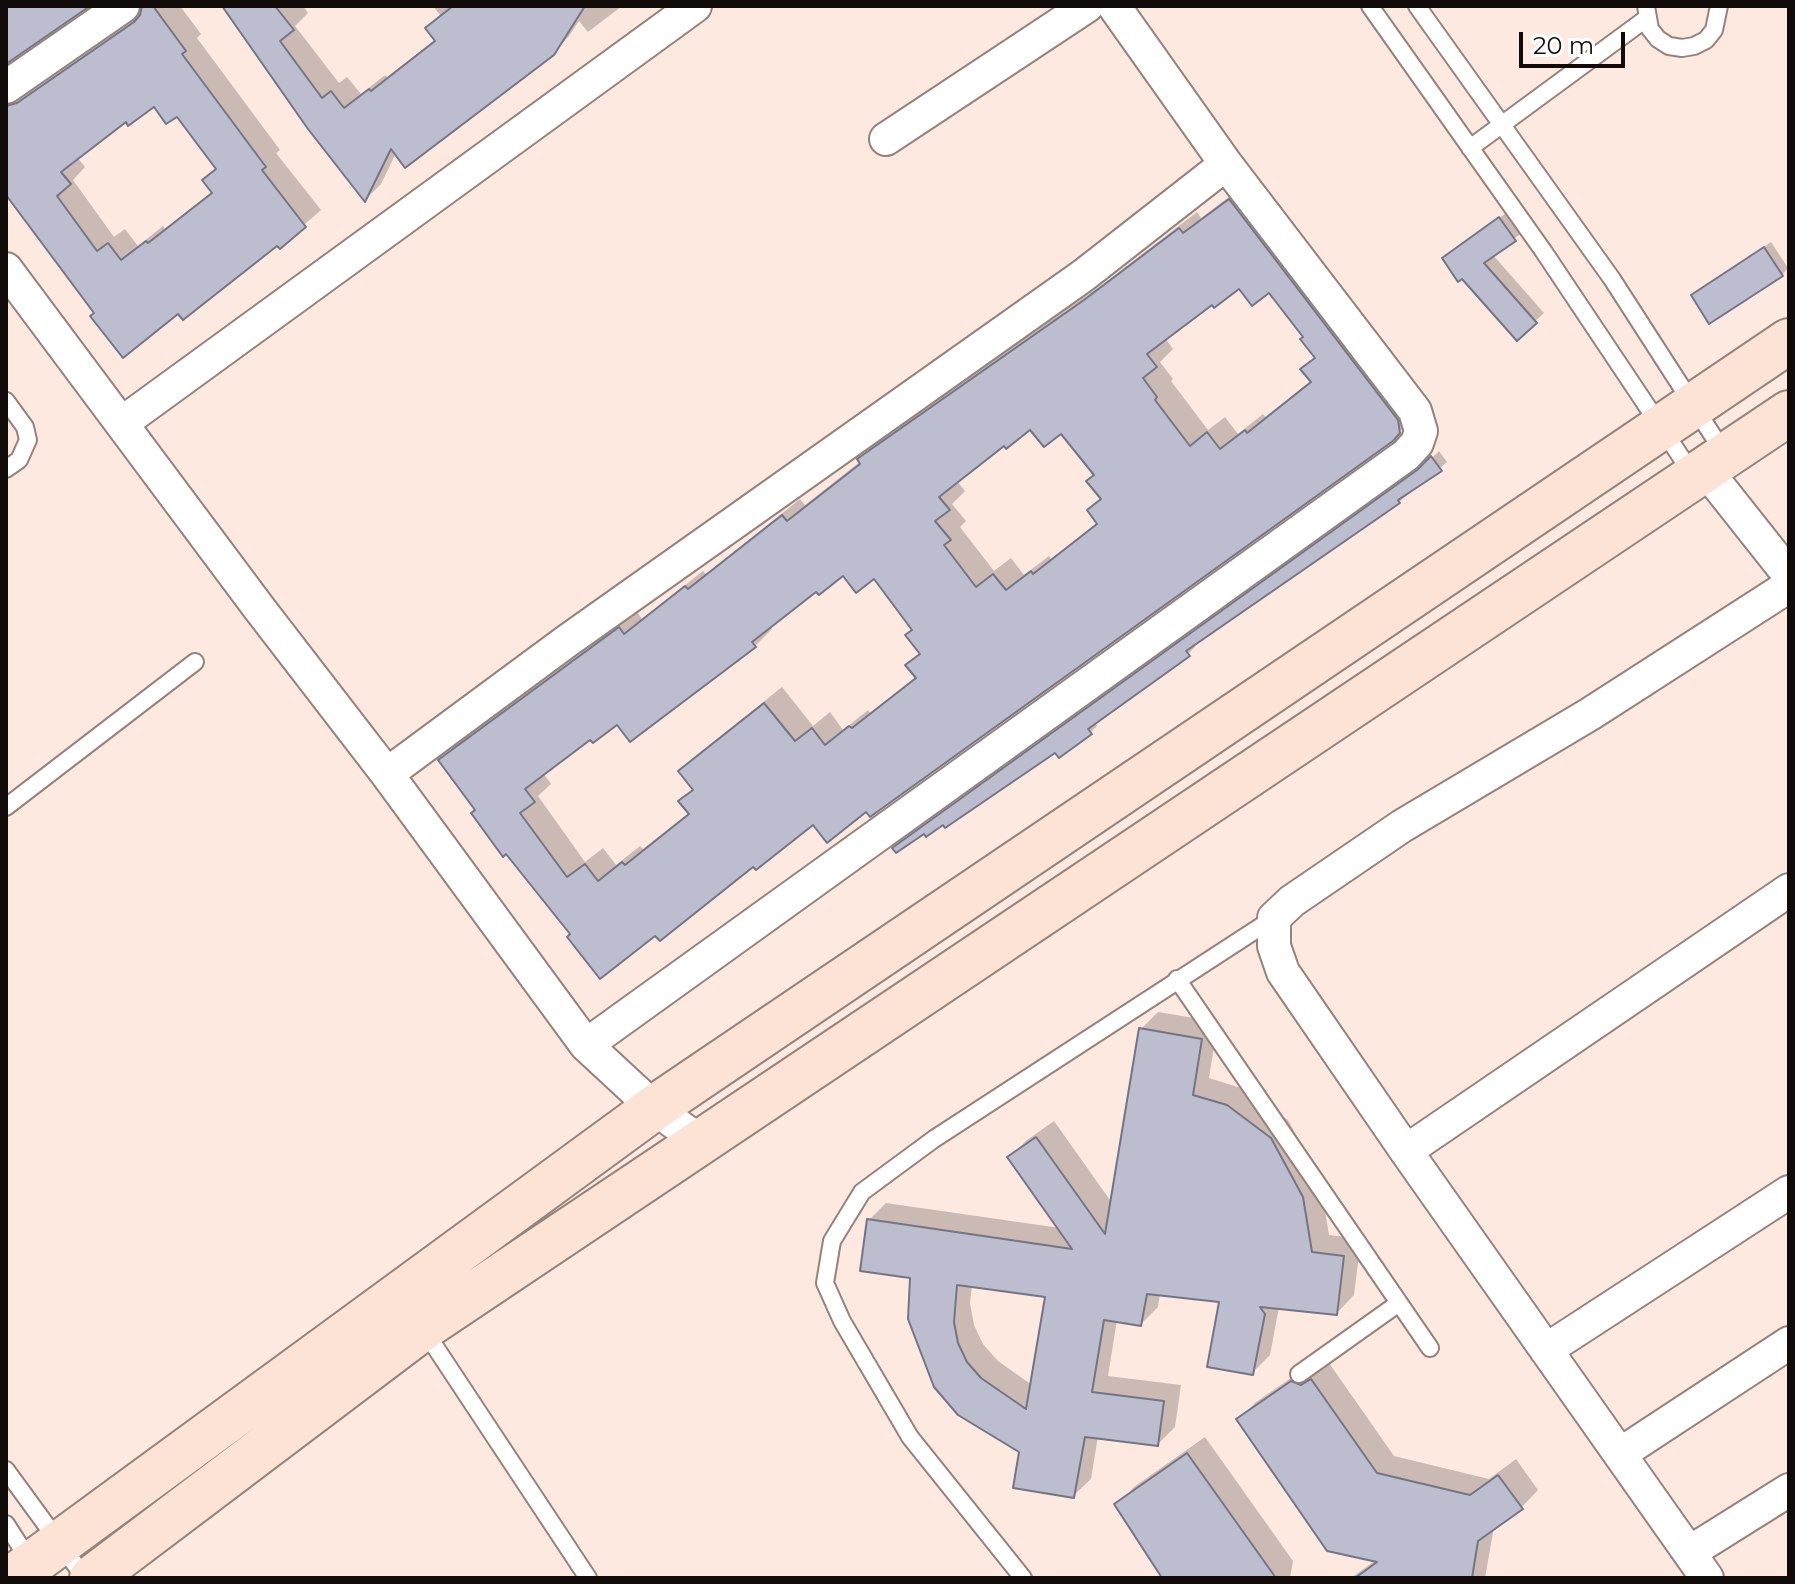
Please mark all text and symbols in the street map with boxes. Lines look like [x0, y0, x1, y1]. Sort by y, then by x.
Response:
scale bar [1523, 16, 1629, 66]
text: 20 m [1533, 31, 1594, 60]

